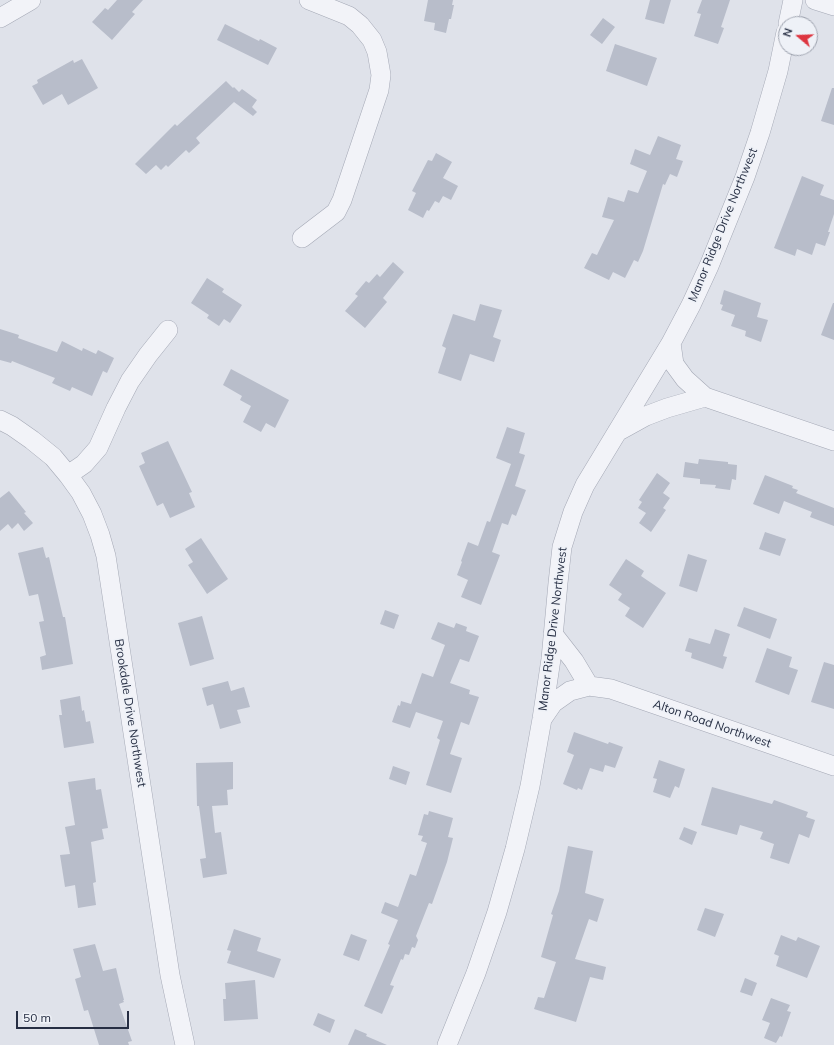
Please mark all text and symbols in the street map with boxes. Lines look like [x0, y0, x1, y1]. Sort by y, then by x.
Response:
north arrow [778, 16, 818, 56]
text: N [780, 26, 796, 39]
street label: Manor Ridge Drive Northwest [685, 146, 761, 304]
street label: Manor Ridge Drive Northwest [536, 546, 570, 712]
street label: Brookdale Drive Northwest [111, 638, 149, 788]
street label: Alton Road Northwest [651, 697, 773, 751]
scale bar [18, 1003, 131, 1029]
text: 50 m [23, 1010, 51, 1025]

